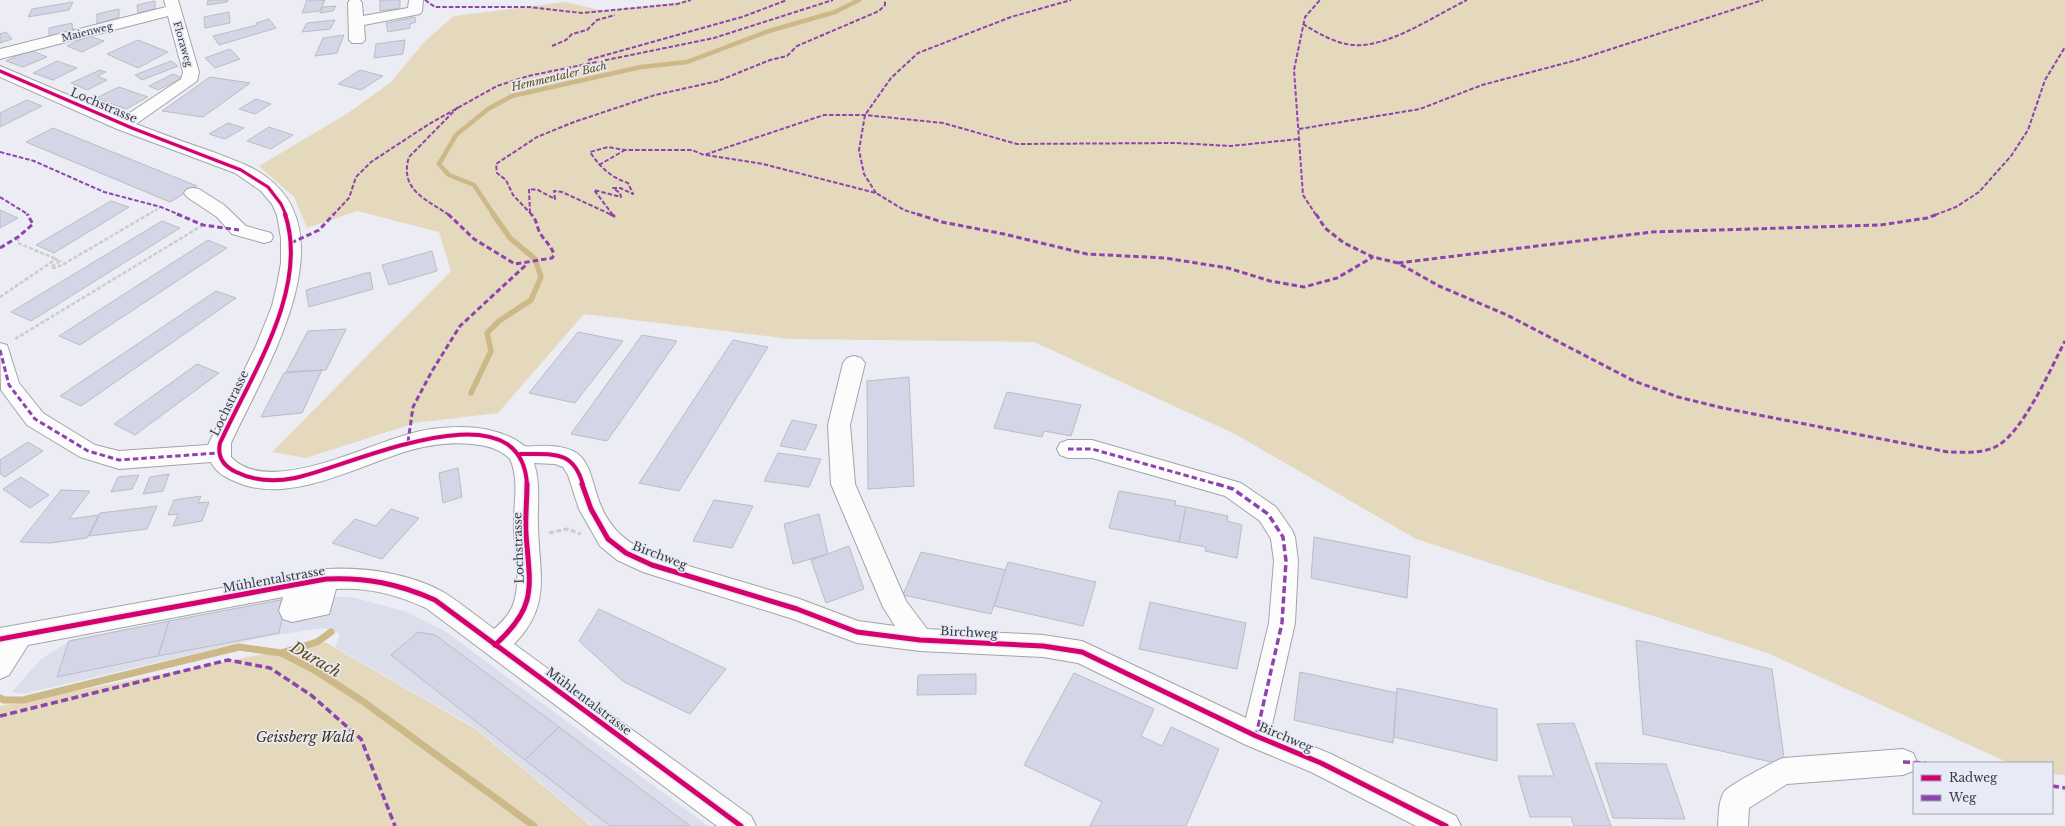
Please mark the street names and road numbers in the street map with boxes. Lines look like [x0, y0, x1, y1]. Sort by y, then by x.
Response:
street label: Maienweg [60, 19, 115, 45]
street label: Floraweg [170, 20, 196, 69]
street label: Lochstrasse [68, 84, 140, 126]
street label: Lochstrasse [207, 368, 251, 438]
street label: Lochstrasse [509, 512, 527, 584]
street label: Birchweg [631, 538, 690, 573]
street label: Mühlentalstrasse [222, 563, 326, 595]
street label: Birchweg [940, 623, 999, 641]
street label: Mühlentalstrasse [543, 664, 635, 738]
street label: Birchweg [1257, 719, 1316, 755]

